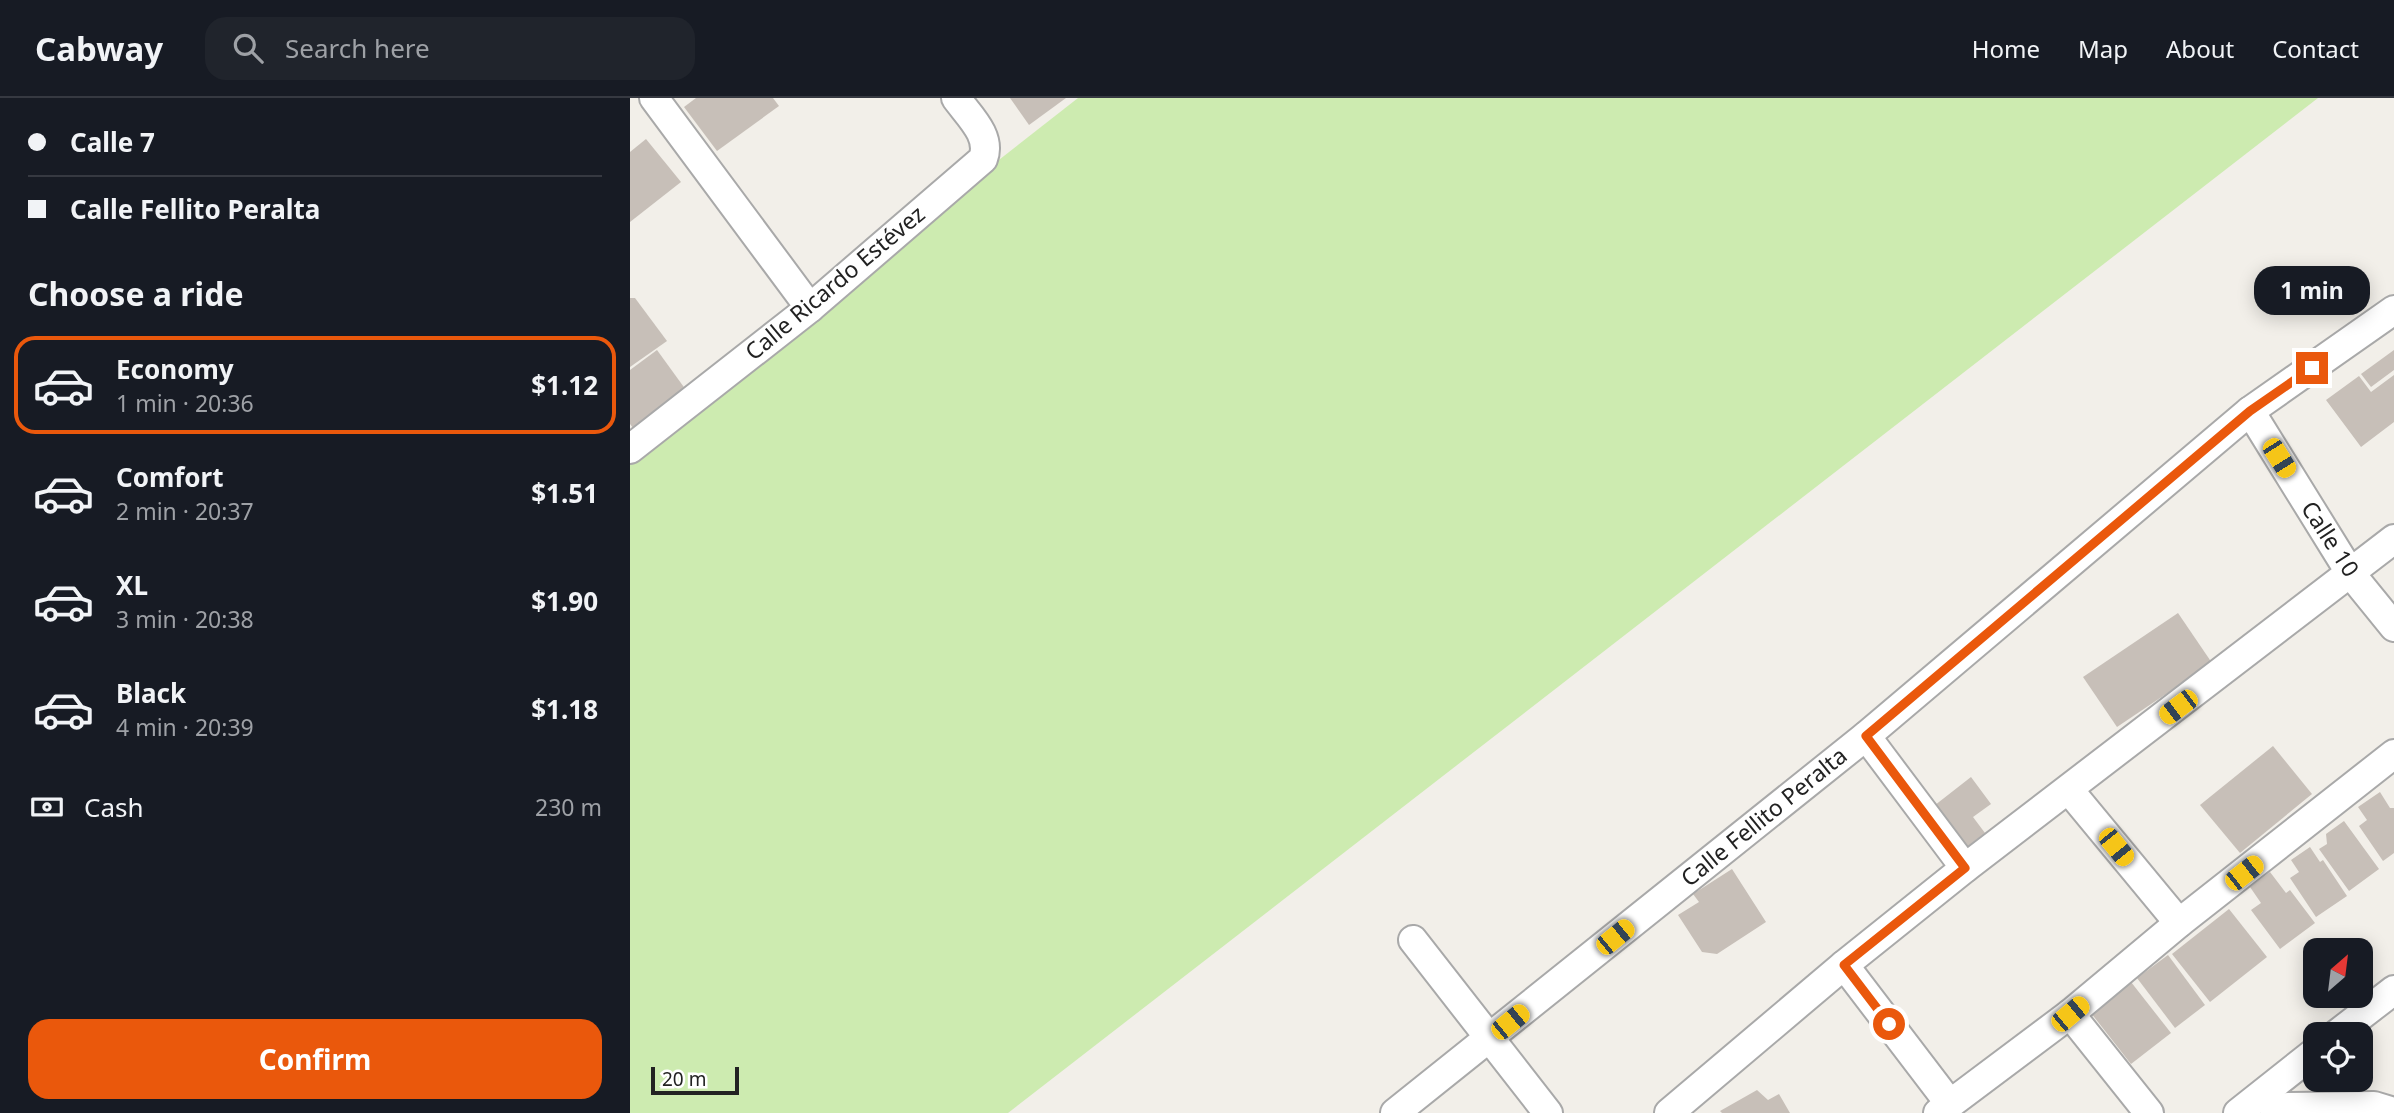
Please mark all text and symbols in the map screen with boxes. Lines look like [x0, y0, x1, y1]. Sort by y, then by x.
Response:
search box [205, 17, 695, 80]
text: Cabway [35, 26, 163, 71]
icon: search [229, 29, 267, 67]
text: Search here [285, 30, 430, 66]
text: Home [1972, 32, 2040, 65]
text: Map [2078, 32, 2128, 65]
text: About [2166, 32, 2234, 65]
text: Contact [2272, 32, 2359, 65]
text: Calle 7 [70, 124, 155, 160]
text: Calle Fellito Peralta [70, 191, 320, 227]
street label: Calle Ricardo Estévez [738, 198, 931, 367]
callout: 1 min [2254, 266, 2370, 316]
text: Choose a ride [28, 272, 244, 315]
text: 1 min [2280, 274, 2344, 306]
text: Economy [116, 351, 234, 387]
route end [2296, 352, 2328, 384]
icon: car [32, 354, 95, 417]
text: $1.12 [531, 367, 598, 403]
text: 1 min · 20:36 [116, 387, 254, 419]
car [2259, 435, 2300, 481]
text: Comfort [116, 459, 224, 495]
icon: car [32, 462, 95, 525]
text: $1.51 [531, 475, 598, 511]
street label: Calle 10 [2294, 494, 2367, 583]
text: 2 min · 20:37 [116, 495, 254, 527]
text: XL [116, 567, 148, 603]
icon: car [32, 570, 95, 633]
text: $1.90 [531, 583, 598, 619]
text: 3 min · 20:38 [116, 603, 254, 635]
text: Black [116, 675, 186, 711]
icon: car [32, 678, 95, 741]
car [2155, 686, 2202, 728]
text: $1.18 [531, 691, 598, 727]
text: 4 min · 20:39 [116, 711, 254, 743]
street label: Calle Fellito Peralta [1674, 739, 1853, 893]
icon: cash [28, 788, 66, 826]
text: Cash [84, 789, 144, 825]
text: 230 m [535, 791, 602, 823]
car [2095, 824, 2138, 870]
car [2221, 852, 2268, 894]
car [1593, 916, 1638, 958]
north arrow [2303, 938, 2373, 1008]
map controls [2303, 938, 2373, 1092]
car [2048, 992, 2093, 1036]
car [1488, 1001, 1533, 1043]
route start [1873, 1008, 1905, 1040]
button: Confirm [28, 1019, 602, 1099]
button: locate [2303, 1022, 2373, 1092]
scale bar [651, 1064, 738, 1096]
text: 20 m [662, 1066, 706, 1092]

